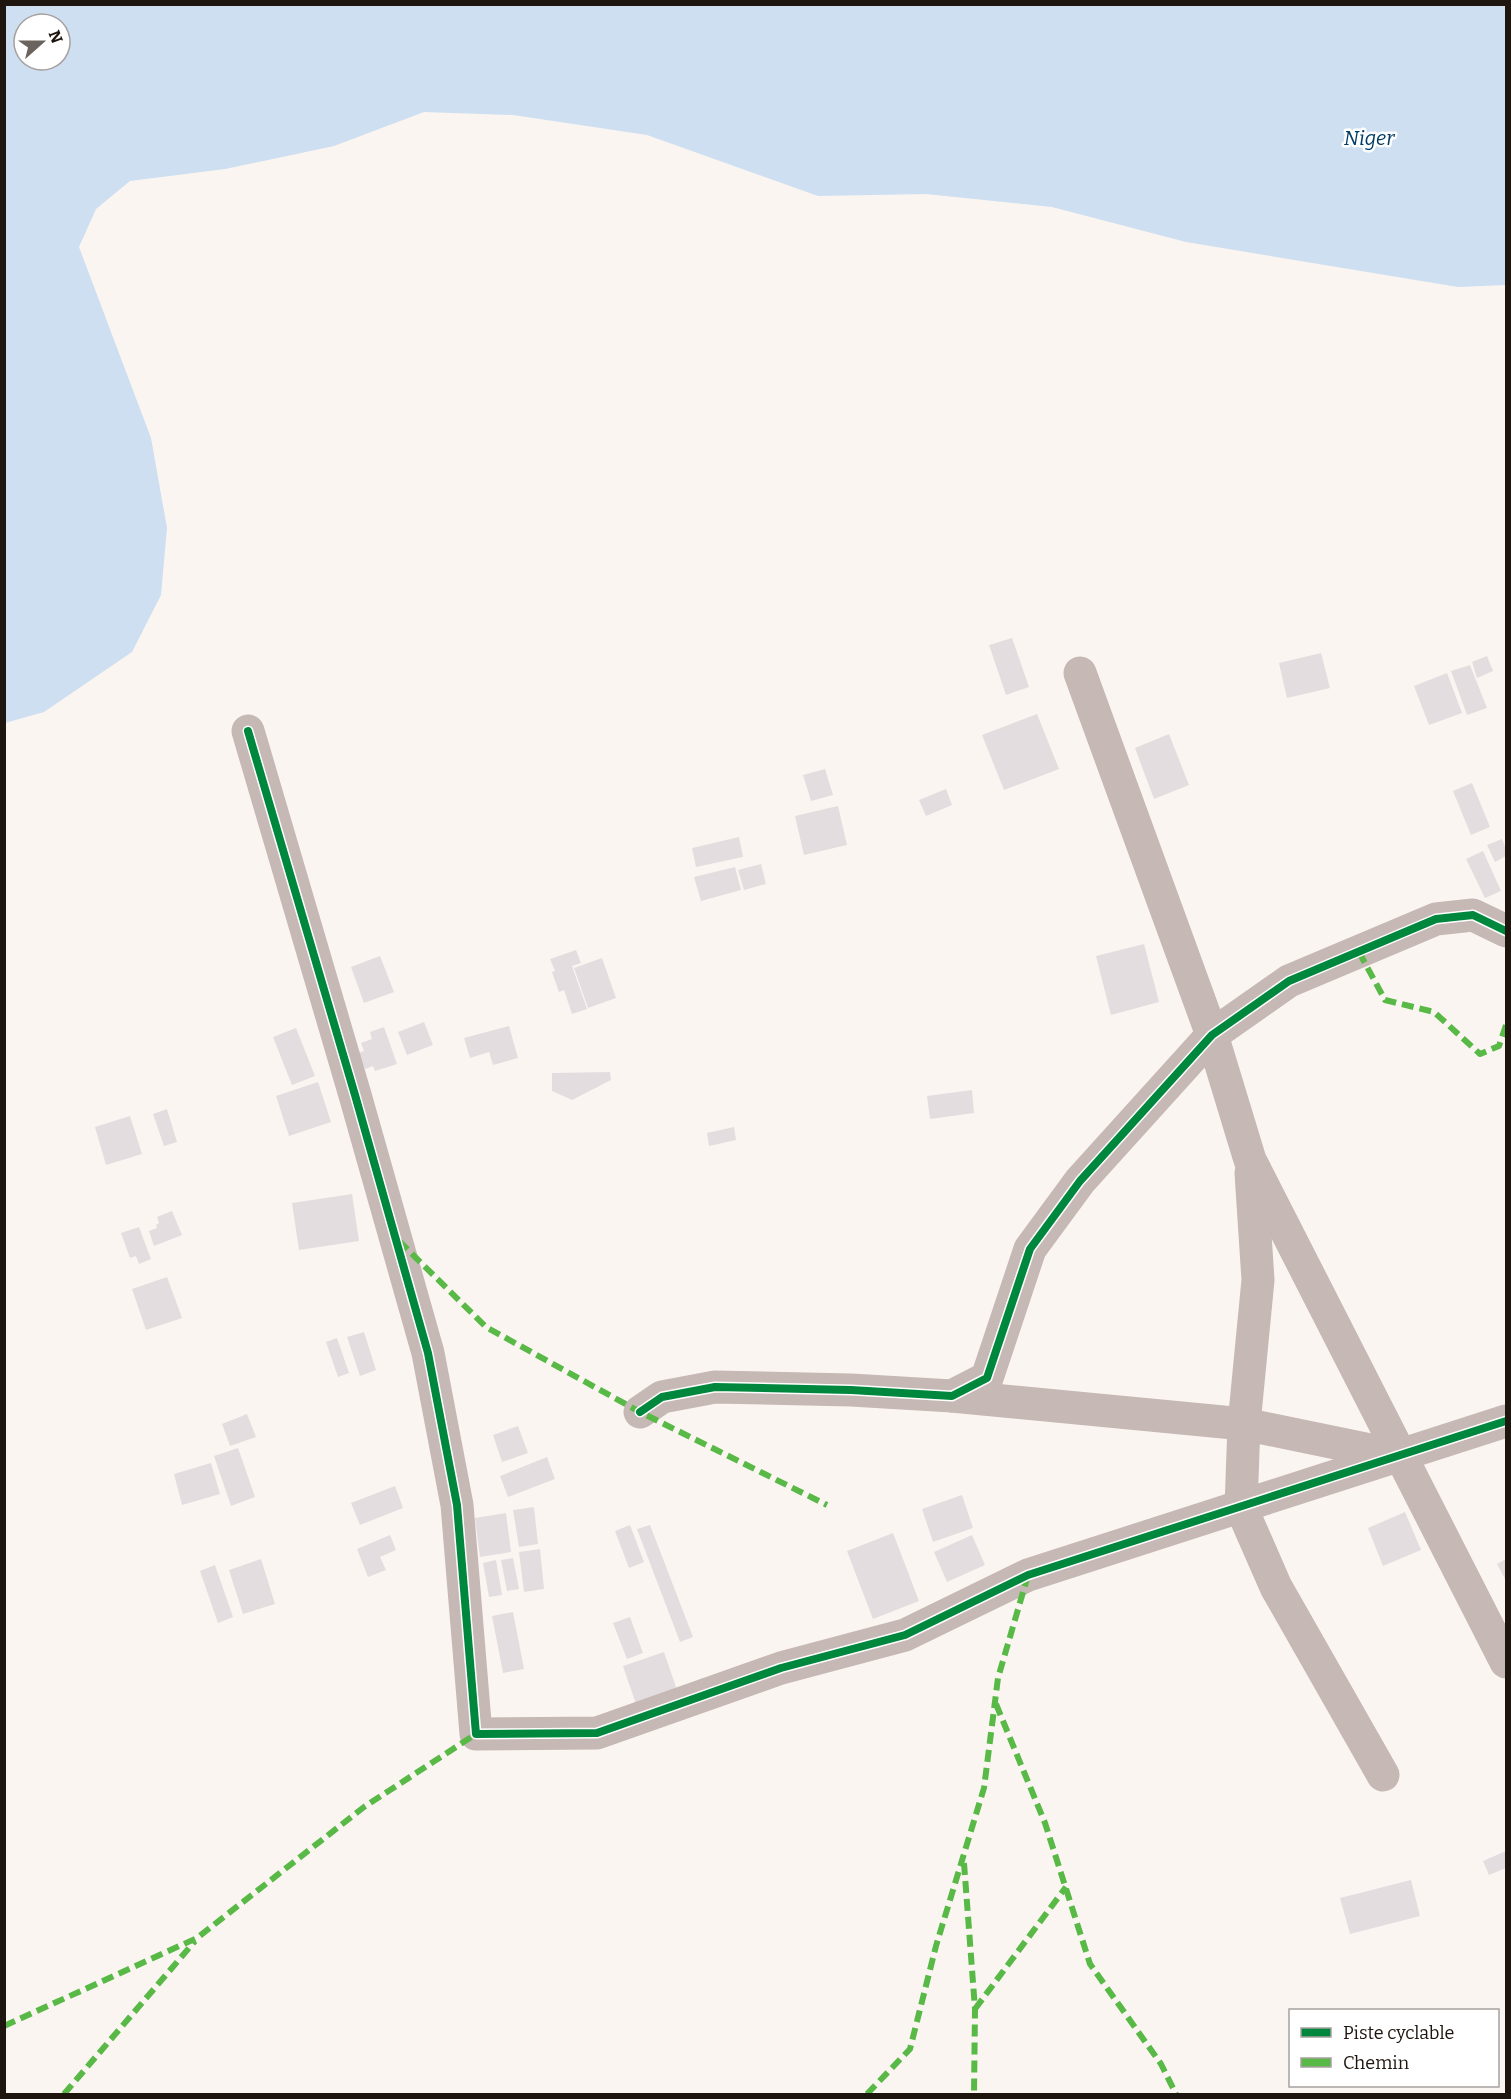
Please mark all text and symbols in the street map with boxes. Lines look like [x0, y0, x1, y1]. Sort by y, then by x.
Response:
north arrow [12, 12, 72, 72]
text: N [44, 28, 67, 46]
water label: Niger [1344, 126, 1395, 150]
legend [1289, 2009, 1499, 2087]
text: Piste cyclable [1343, 2022, 1454, 2044]
text: Chemin [1343, 2052, 1410, 2074]

